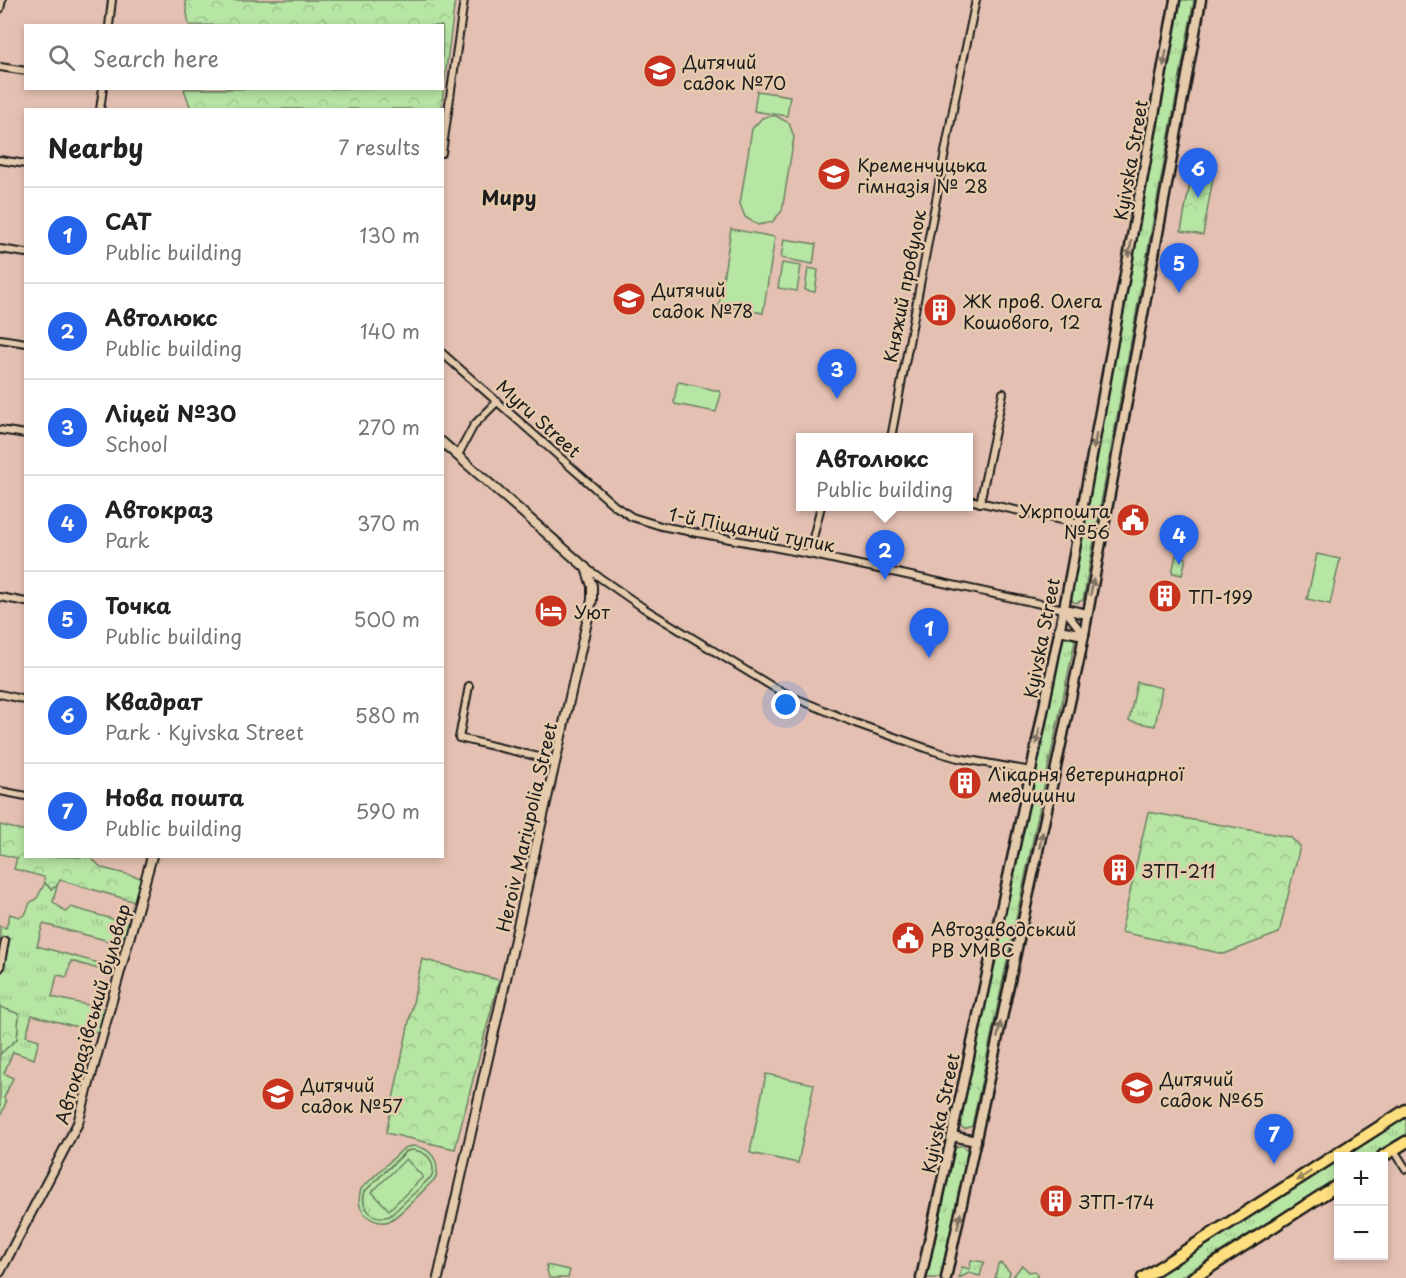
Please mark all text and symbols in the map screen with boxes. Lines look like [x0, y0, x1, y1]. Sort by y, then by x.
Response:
search box [24, 24, 444, 90]
icon: search [45, 41, 78, 74]
text: Search here [93, 41, 219, 74]
place label: Дитячий садок №70 [682, 48, 786, 96]
one-way arrow [1160, 48, 1169, 67]
school or university icon: Дитячий садок №70 [642, 53, 678, 89]
street label: Kyivska Street [1106, 97, 1154, 222]
text: Nearby [48, 128, 143, 167]
text: 7 results [338, 132, 420, 162]
pin: 6 [1178, 148, 1218, 198]
place label: Кременчуцька гімназія № 28 [857, 151, 988, 199]
school or university icon: Кременчуцька гімназія № 28 [816, 156, 852, 192]
district label: Миру [482, 182, 536, 212]
text: САТ [105, 204, 151, 237]
street label: Княжий провулок [876, 207, 932, 365]
text: 1 [63, 220, 72, 250]
text: 130 m [360, 220, 420, 250]
text: Public building [105, 237, 242, 267]
one-way arrow [1125, 240, 1134, 259]
pin: 5 [1160, 244, 1198, 293]
place label: Дитячий садок №78 [651, 276, 753, 324]
school or university icon: Дитячий садок №78 [611, 281, 647, 317]
place label: ЖК пров. Олега Кошового, 12 [963, 287, 1103, 335]
building icon: ЖК пров. Олега Кошового, 12 [922, 292, 958, 328]
text: Автолюкс [105, 300, 218, 333]
text: 2 [60, 316, 75, 346]
text: 140 m [360, 316, 420, 346]
text: Public building [105, 333, 242, 363]
pin: 3 [818, 350, 856, 399]
street label: Myru Street [491, 373, 587, 463]
text: Ліцей №30 [105, 396, 236, 429]
text: 3 [61, 412, 74, 442]
text: 270 m [357, 412, 420, 442]
text: School [105, 429, 168, 459]
one-way arrow [1090, 432, 1099, 451]
popup [796, 433, 973, 511]
text: Автолюкс [816, 441, 929, 474]
text: Public building [816, 474, 953, 504]
text: Автокраз [105, 492, 213, 525]
place label: Укрпошта №56 [1019, 497, 1111, 545]
street label: 1-й Піщаний тупик [667, 500, 838, 558]
public building icon: Укрпошта №56 [1115, 502, 1151, 538]
text: 4 [61, 508, 74, 538]
text: 370 m [357, 508, 420, 538]
pin: 4 [1160, 516, 1198, 565]
text: Park [105, 525, 150, 555]
pin: 2 [866, 530, 904, 580]
street label: Kyivska Street [1016, 575, 1066, 700]
one-way arrow [1088, 577, 1097, 596]
building icon: ТП-199 [1147, 578, 1183, 614]
place label: ТП-199 [1188, 583, 1253, 610]
text: Точка [105, 588, 171, 621]
hotel icon: Уют [533, 593, 569, 629]
place label: Уют [574, 598, 610, 625]
text: 5 [61, 604, 74, 634]
text: 500 m [353, 604, 420, 634]
pin: 1 [910, 608, 948, 658]
text: Public building [105, 621, 242, 651]
text: Квадрат [105, 684, 202, 717]
your location [771, 690, 800, 719]
text: 6 [60, 700, 75, 730]
text: 580 m [355, 700, 420, 730]
text: Park · Kyivska Street [105, 717, 304, 747]
street label: Heroiv Mariupolia Street [489, 720, 563, 934]
one-way arrow [1033, 727, 1042, 746]
place label: Лікарня ветеринарної медицини [988, 760, 1185, 808]
building icon: Лікарня ветеринарної медицини [947, 765, 983, 801]
text: Нова пошта [105, 780, 244, 813]
text: 7 [62, 796, 73, 826]
text: 590 m [356, 796, 420, 826]
text: Public building [105, 813, 242, 843]
one-way arrow [1036, 830, 1046, 849]
building icon: ЗТП-211 [1101, 852, 1137, 888]
place label: ЗТП-211 [1142, 857, 1215, 884]
street label: Автокразівський бульвар [48, 900, 136, 1128]
place label: Автозаводський РВ УМВС [931, 915, 1077, 963]
public building icon: Автозаводський РВ УМВС [890, 920, 926, 956]
one-way arrow [995, 1021, 1005, 1039]
street label: Kyivska Street [914, 1050, 966, 1175]
place label: Дитячий садок №65 [1159, 1065, 1264, 1113]
school or university icon: Дитячий садок №65 [1119, 1070, 1155, 1106]
place label: Дитячий садок №57 [300, 1071, 403, 1119]
school or university icon: Дитячий садок №57 [260, 1076, 296, 1112]
pin: 7 [1254, 1114, 1294, 1164]
map controls [1334, 1152, 1388, 1260]
button: + [1334, 1152, 1388, 1206]
one-way arrow [1296, 1170, 1312, 1182]
building icon: ЗТП-174 [1038, 1183, 1074, 1219]
place label: ЗТП-174 [1079, 1188, 1155, 1215]
button: − [1334, 1206, 1388, 1260]
one-way arrow [954, 1212, 964, 1230]

